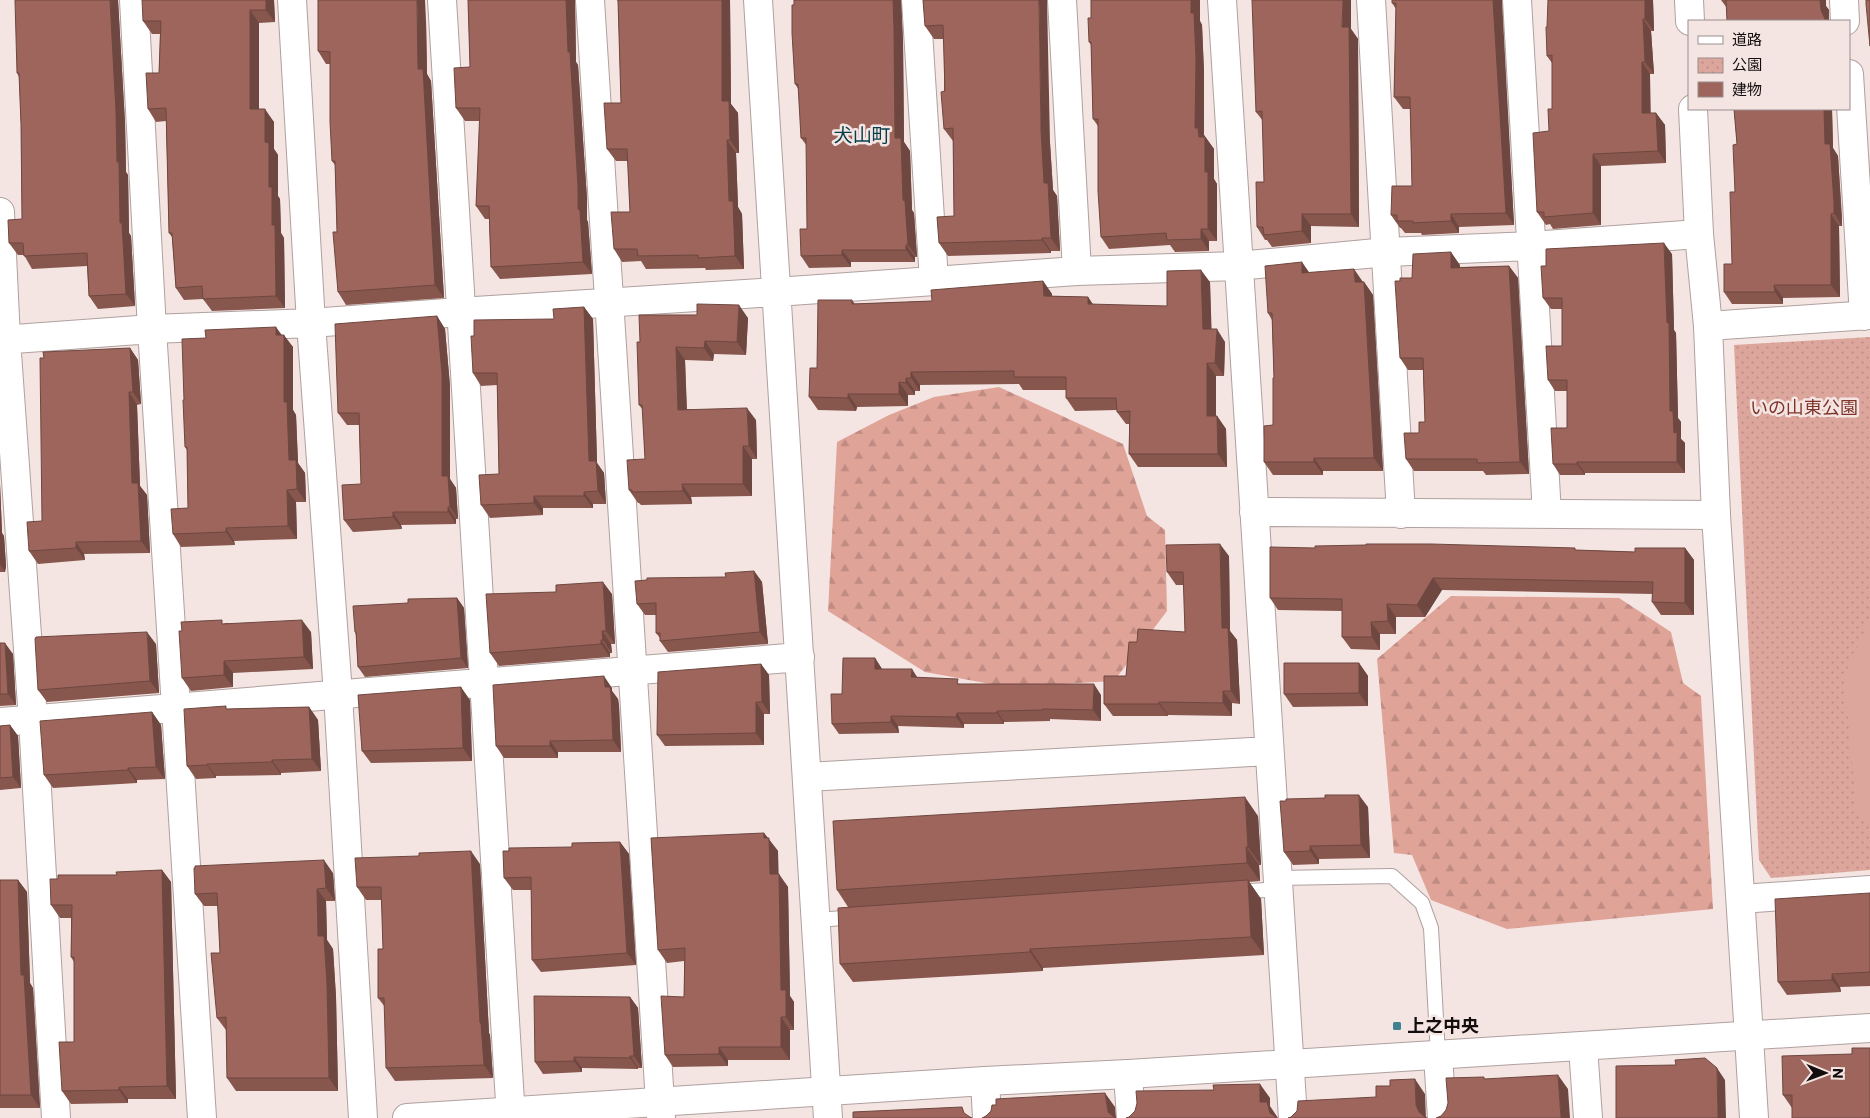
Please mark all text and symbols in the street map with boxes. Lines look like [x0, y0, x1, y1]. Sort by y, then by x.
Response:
legend [1688, 20, 1850, 110]
text: 道路 [1732, 30, 1762, 48]
text: 公園 [1732, 55, 1762, 73]
text: 建物 [1732, 80, 1762, 98]
district label: 犬山町 [833, 123, 891, 146]
park label: いの山東公園 [1750, 396, 1858, 418]
place label: 上之中央 [1407, 1014, 1479, 1036]
marker: 上之中央 [1391, 1020, 1403, 1032]
north arrow [1800, 1048, 1850, 1098]
text: N [1830, 1068, 1847, 1079]

